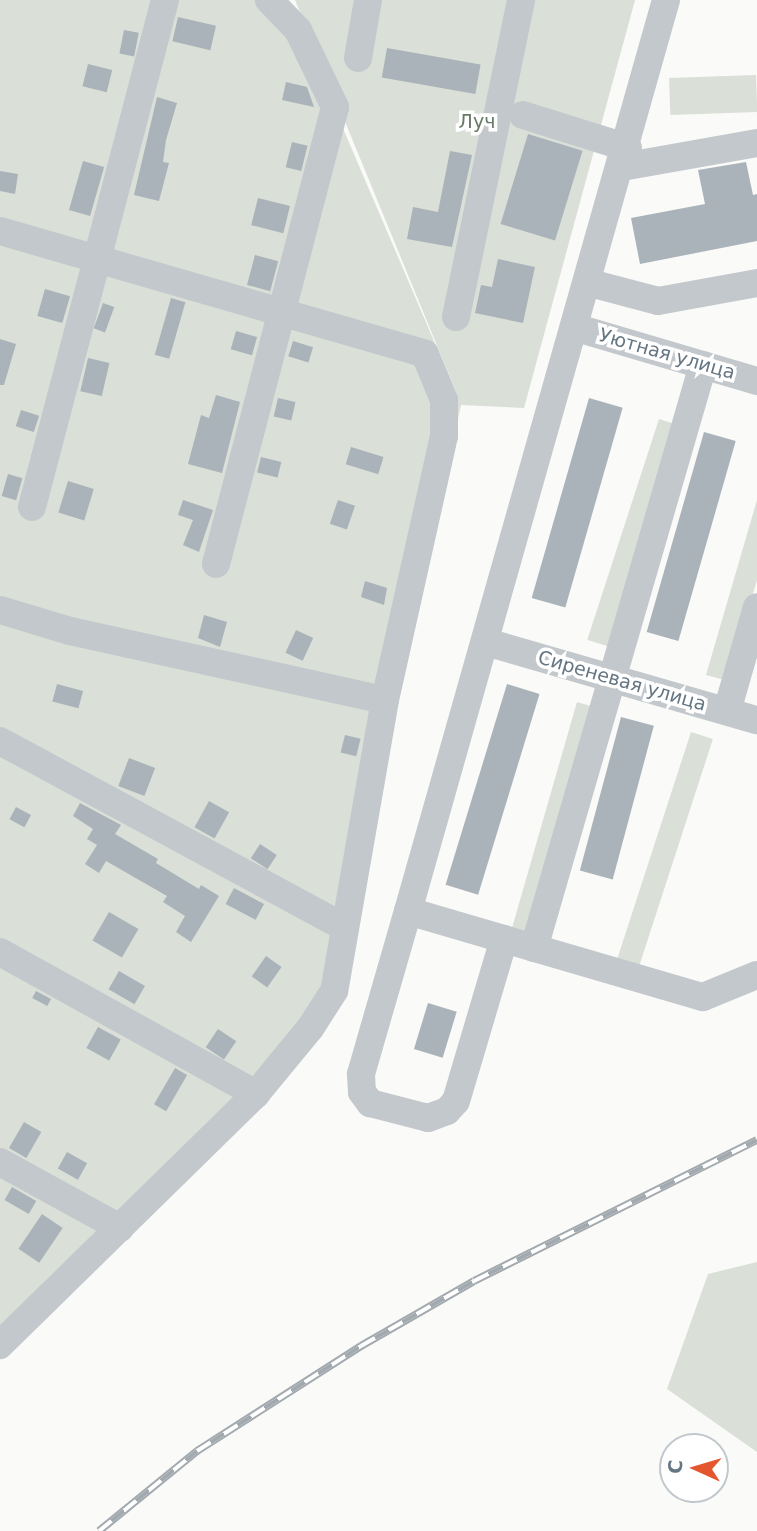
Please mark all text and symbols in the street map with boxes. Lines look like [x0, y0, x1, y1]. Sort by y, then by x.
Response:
park label: Луч [459, 111, 495, 133]
street label: Уютная улица [596, 324, 738, 384]
street label: Сиреневая улица [535, 646, 709, 716]
north arrow [659, 1433, 729, 1503]
text: С [664, 1459, 687, 1474]

